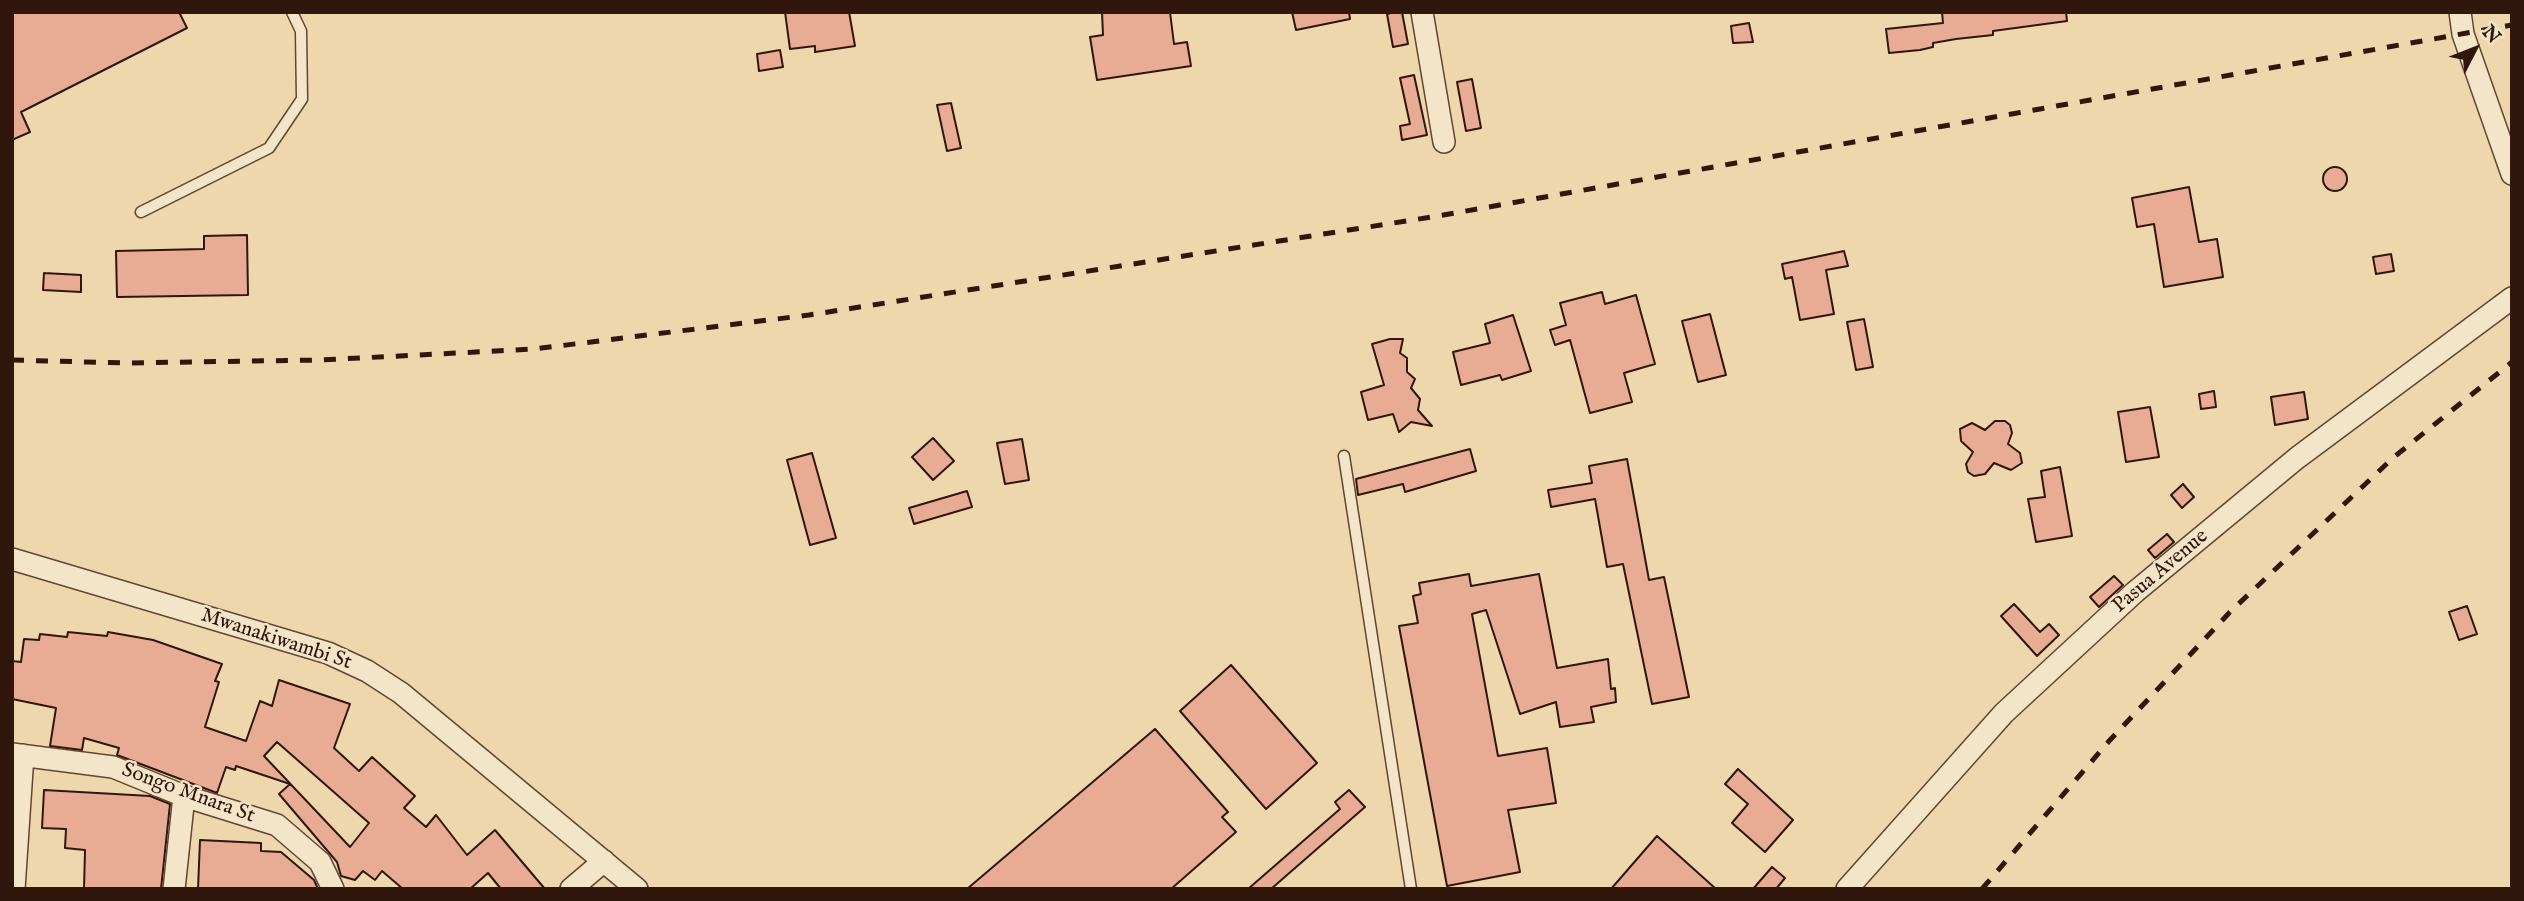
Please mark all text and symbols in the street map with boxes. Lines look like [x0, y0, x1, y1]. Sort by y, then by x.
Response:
north arrow [2440, 14, 2510, 84]
text: N [2476, 21, 2505, 49]
street label: Pasua Avenue [2108, 525, 2214, 619]
street label: Mwanakiwambi St [197, 604, 355, 676]
street label: Songo Mnara St [118, 758, 258, 830]

